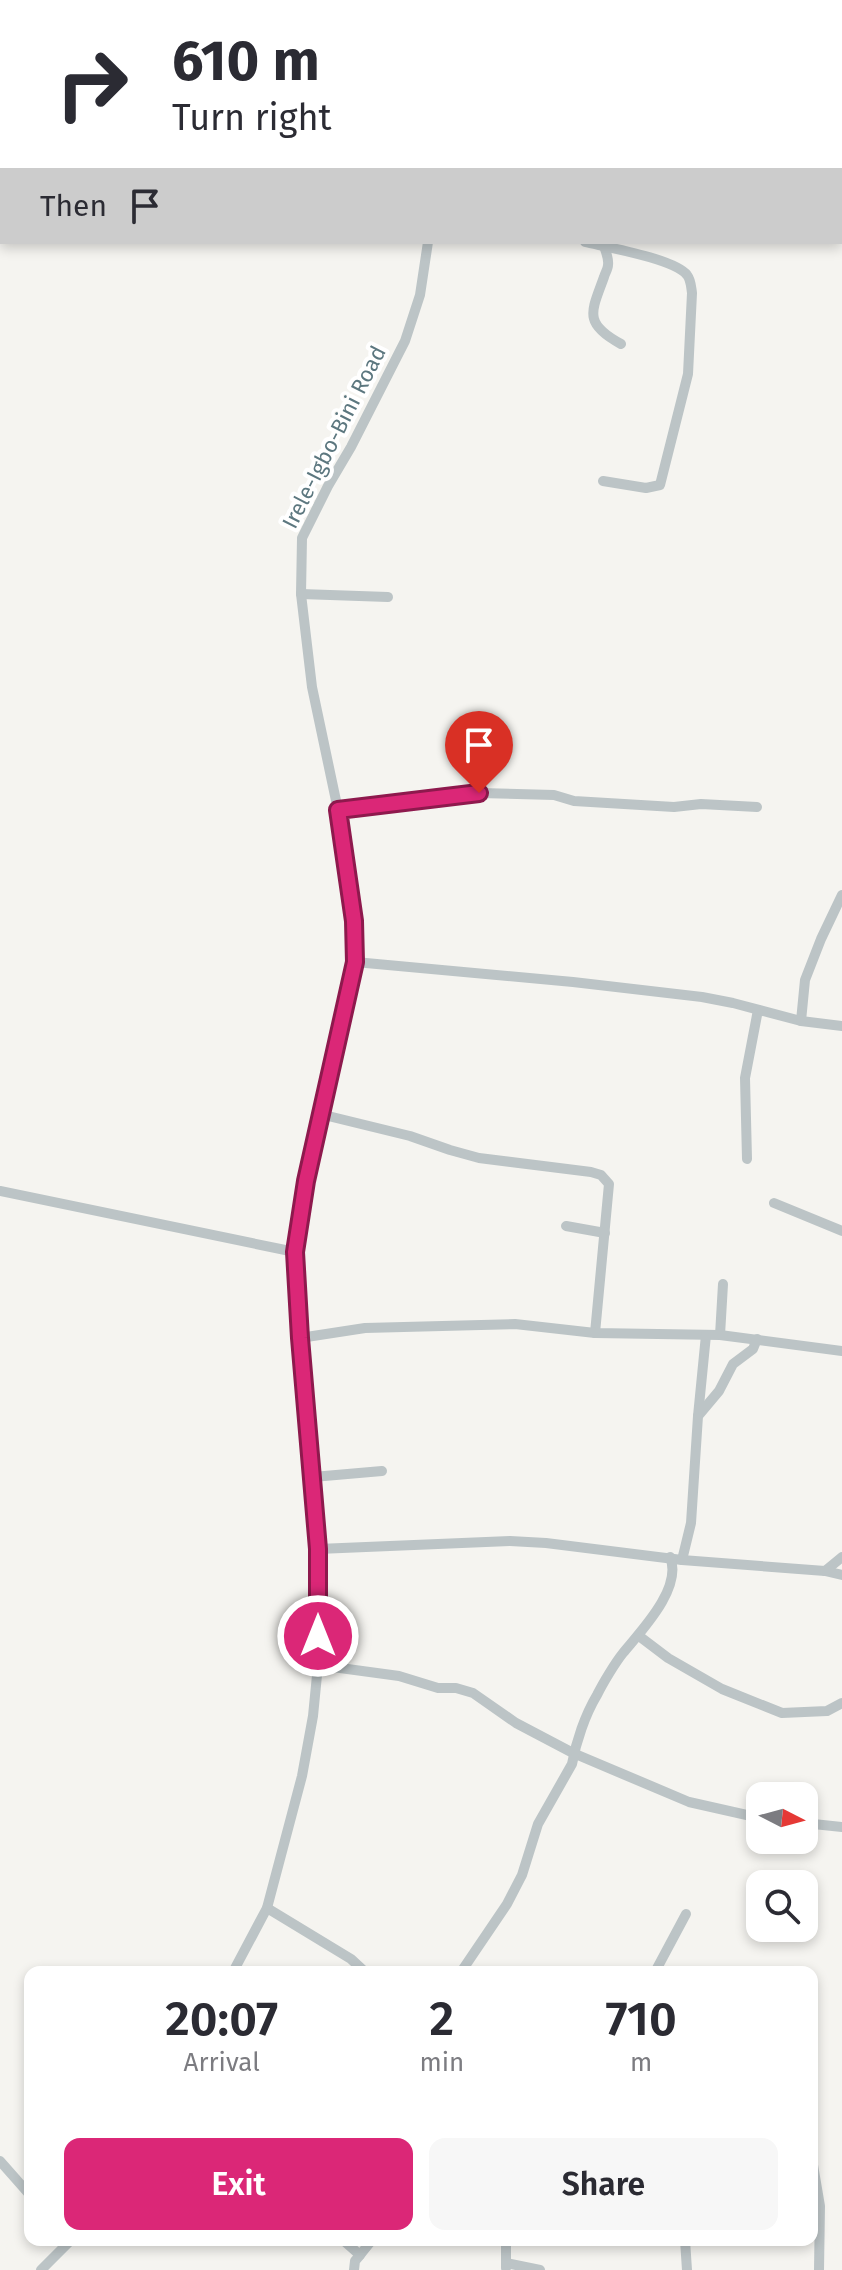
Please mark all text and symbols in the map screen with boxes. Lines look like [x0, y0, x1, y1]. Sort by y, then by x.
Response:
text: 610 m [172, 28, 320, 95]
icon: right [40, 32, 144, 136]
text: Turn right [172, 96, 332, 140]
icon: arrive [123, 184, 167, 228]
text: Then [40, 188, 107, 224]
street label: Irele-Igbo-Bini Road [276, 341, 392, 533]
pin [445, 711, 513, 793]
icon: arrive [457, 723, 501, 767]
position arrow [276, 1594, 360, 1678]
north arrow [746, 1782, 818, 1854]
map controls [746, 1782, 818, 1942]
button: search [746, 1870, 818, 1942]
text: 20:07 [165, 1990, 278, 2048]
text: 2 [430, 1990, 454, 2048]
text: 710 [606, 1990, 677, 2048]
text: Arrival [184, 2047, 260, 2078]
text: min [419, 2047, 464, 2078]
text: m [630, 2047, 652, 2078]
button: Exit [64, 2138, 413, 2230]
button: Share [429, 2138, 778, 2230]

